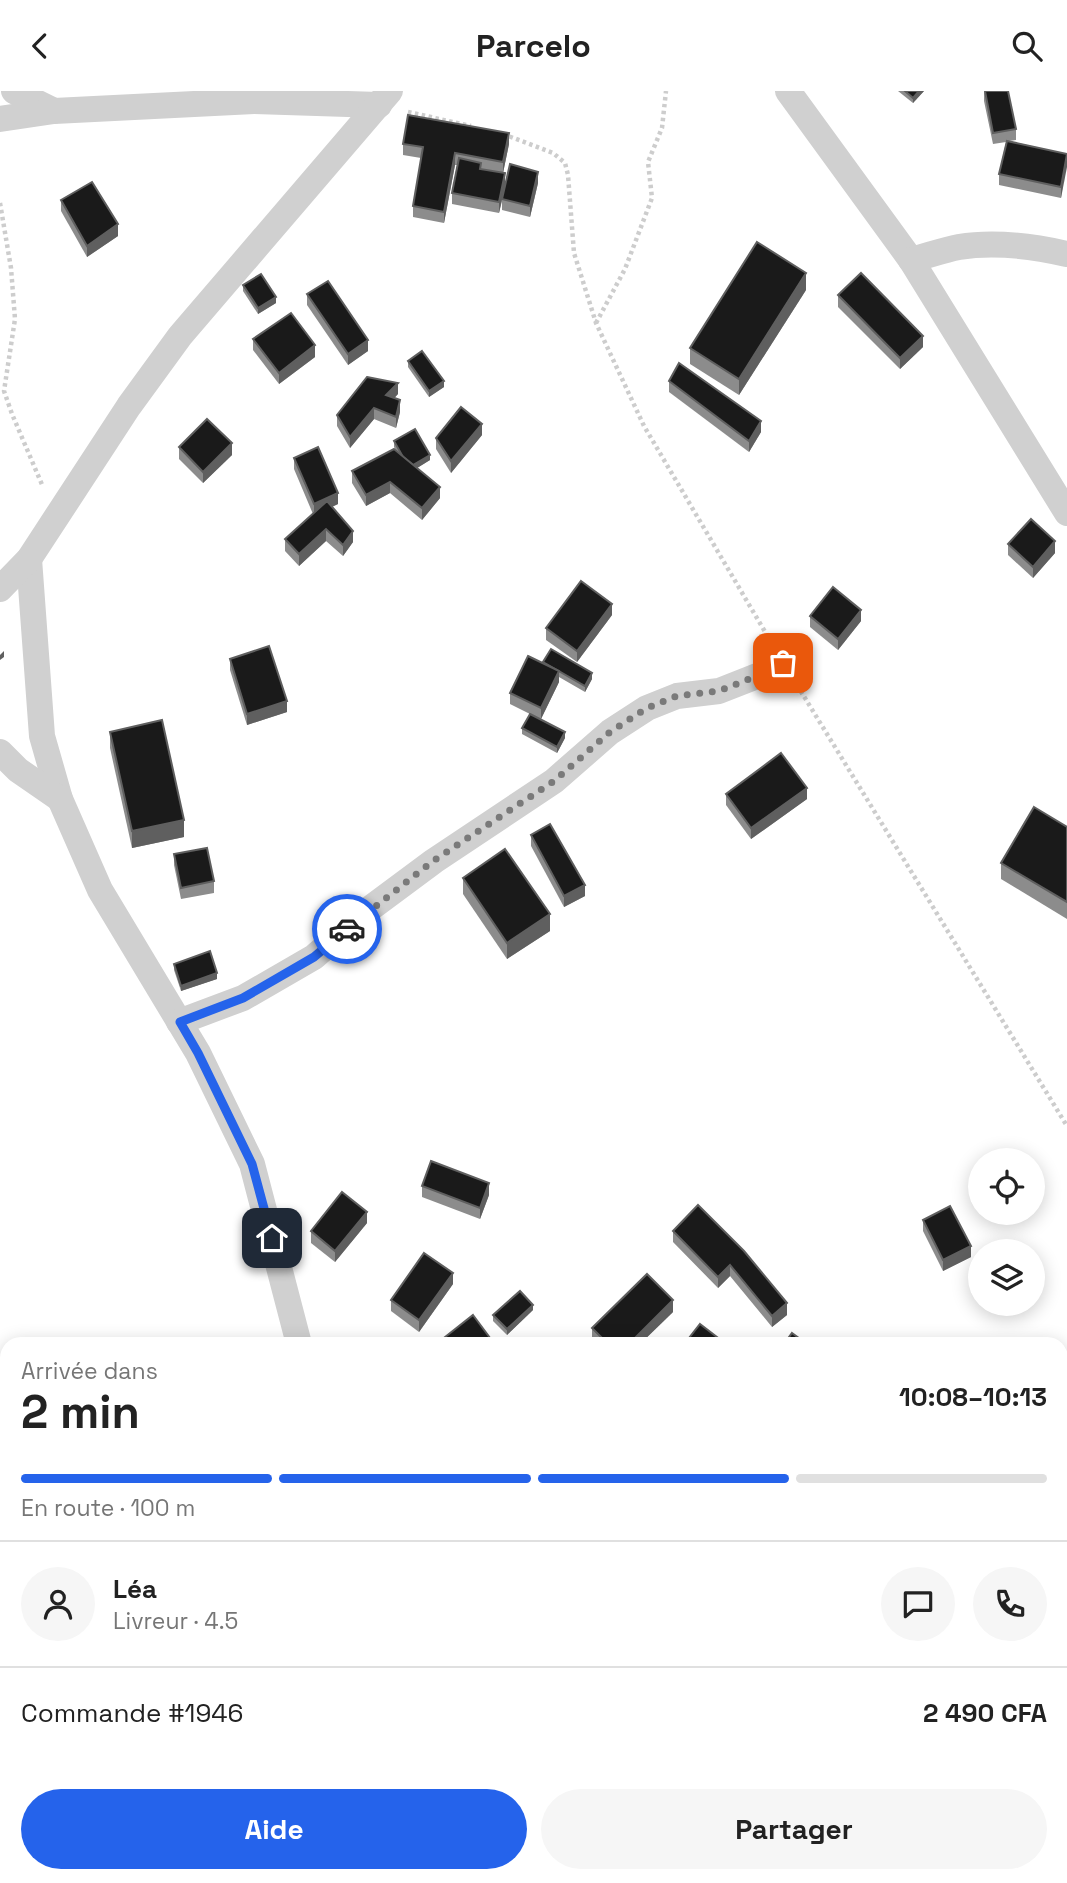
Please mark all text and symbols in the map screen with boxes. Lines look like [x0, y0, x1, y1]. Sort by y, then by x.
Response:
text: Parcelo [476, 26, 591, 66]
icon: back [21, 27, 59, 65]
icon: search [1008, 27, 1046, 65]
pin [753, 633, 813, 693]
icon: bag [764, 644, 802, 682]
courier [312, 894, 382, 964]
icon: car [328, 910, 366, 948]
map controls [968, 1148, 1045, 1316]
button: locate [968, 1148, 1045, 1225]
pin [242, 1208, 302, 1268]
icon: home [253, 1219, 291, 1257]
button: layers [968, 1239, 1045, 1316]
text: Arrivée dans [21, 1356, 158, 1386]
text: 10:08–10:13 [899, 1380, 1047, 1414]
text: 2 min [21, 1383, 140, 1441]
text: En route · 100 m [21, 1493, 195, 1523]
button: person [21, 1567, 95, 1641]
button: chat [881, 1567, 955, 1641]
button: phone [973, 1567, 1047, 1641]
text: Léa [113, 1572, 157, 1606]
text: Livreur · 4.5 [113, 1606, 238, 1636]
text: Commande #1946 [21, 1696, 243, 1730]
text: 2 490 CFA [923, 1696, 1047, 1730]
button: Aide [21, 1789, 527, 1869]
button: Partager [541, 1789, 1047, 1869]

